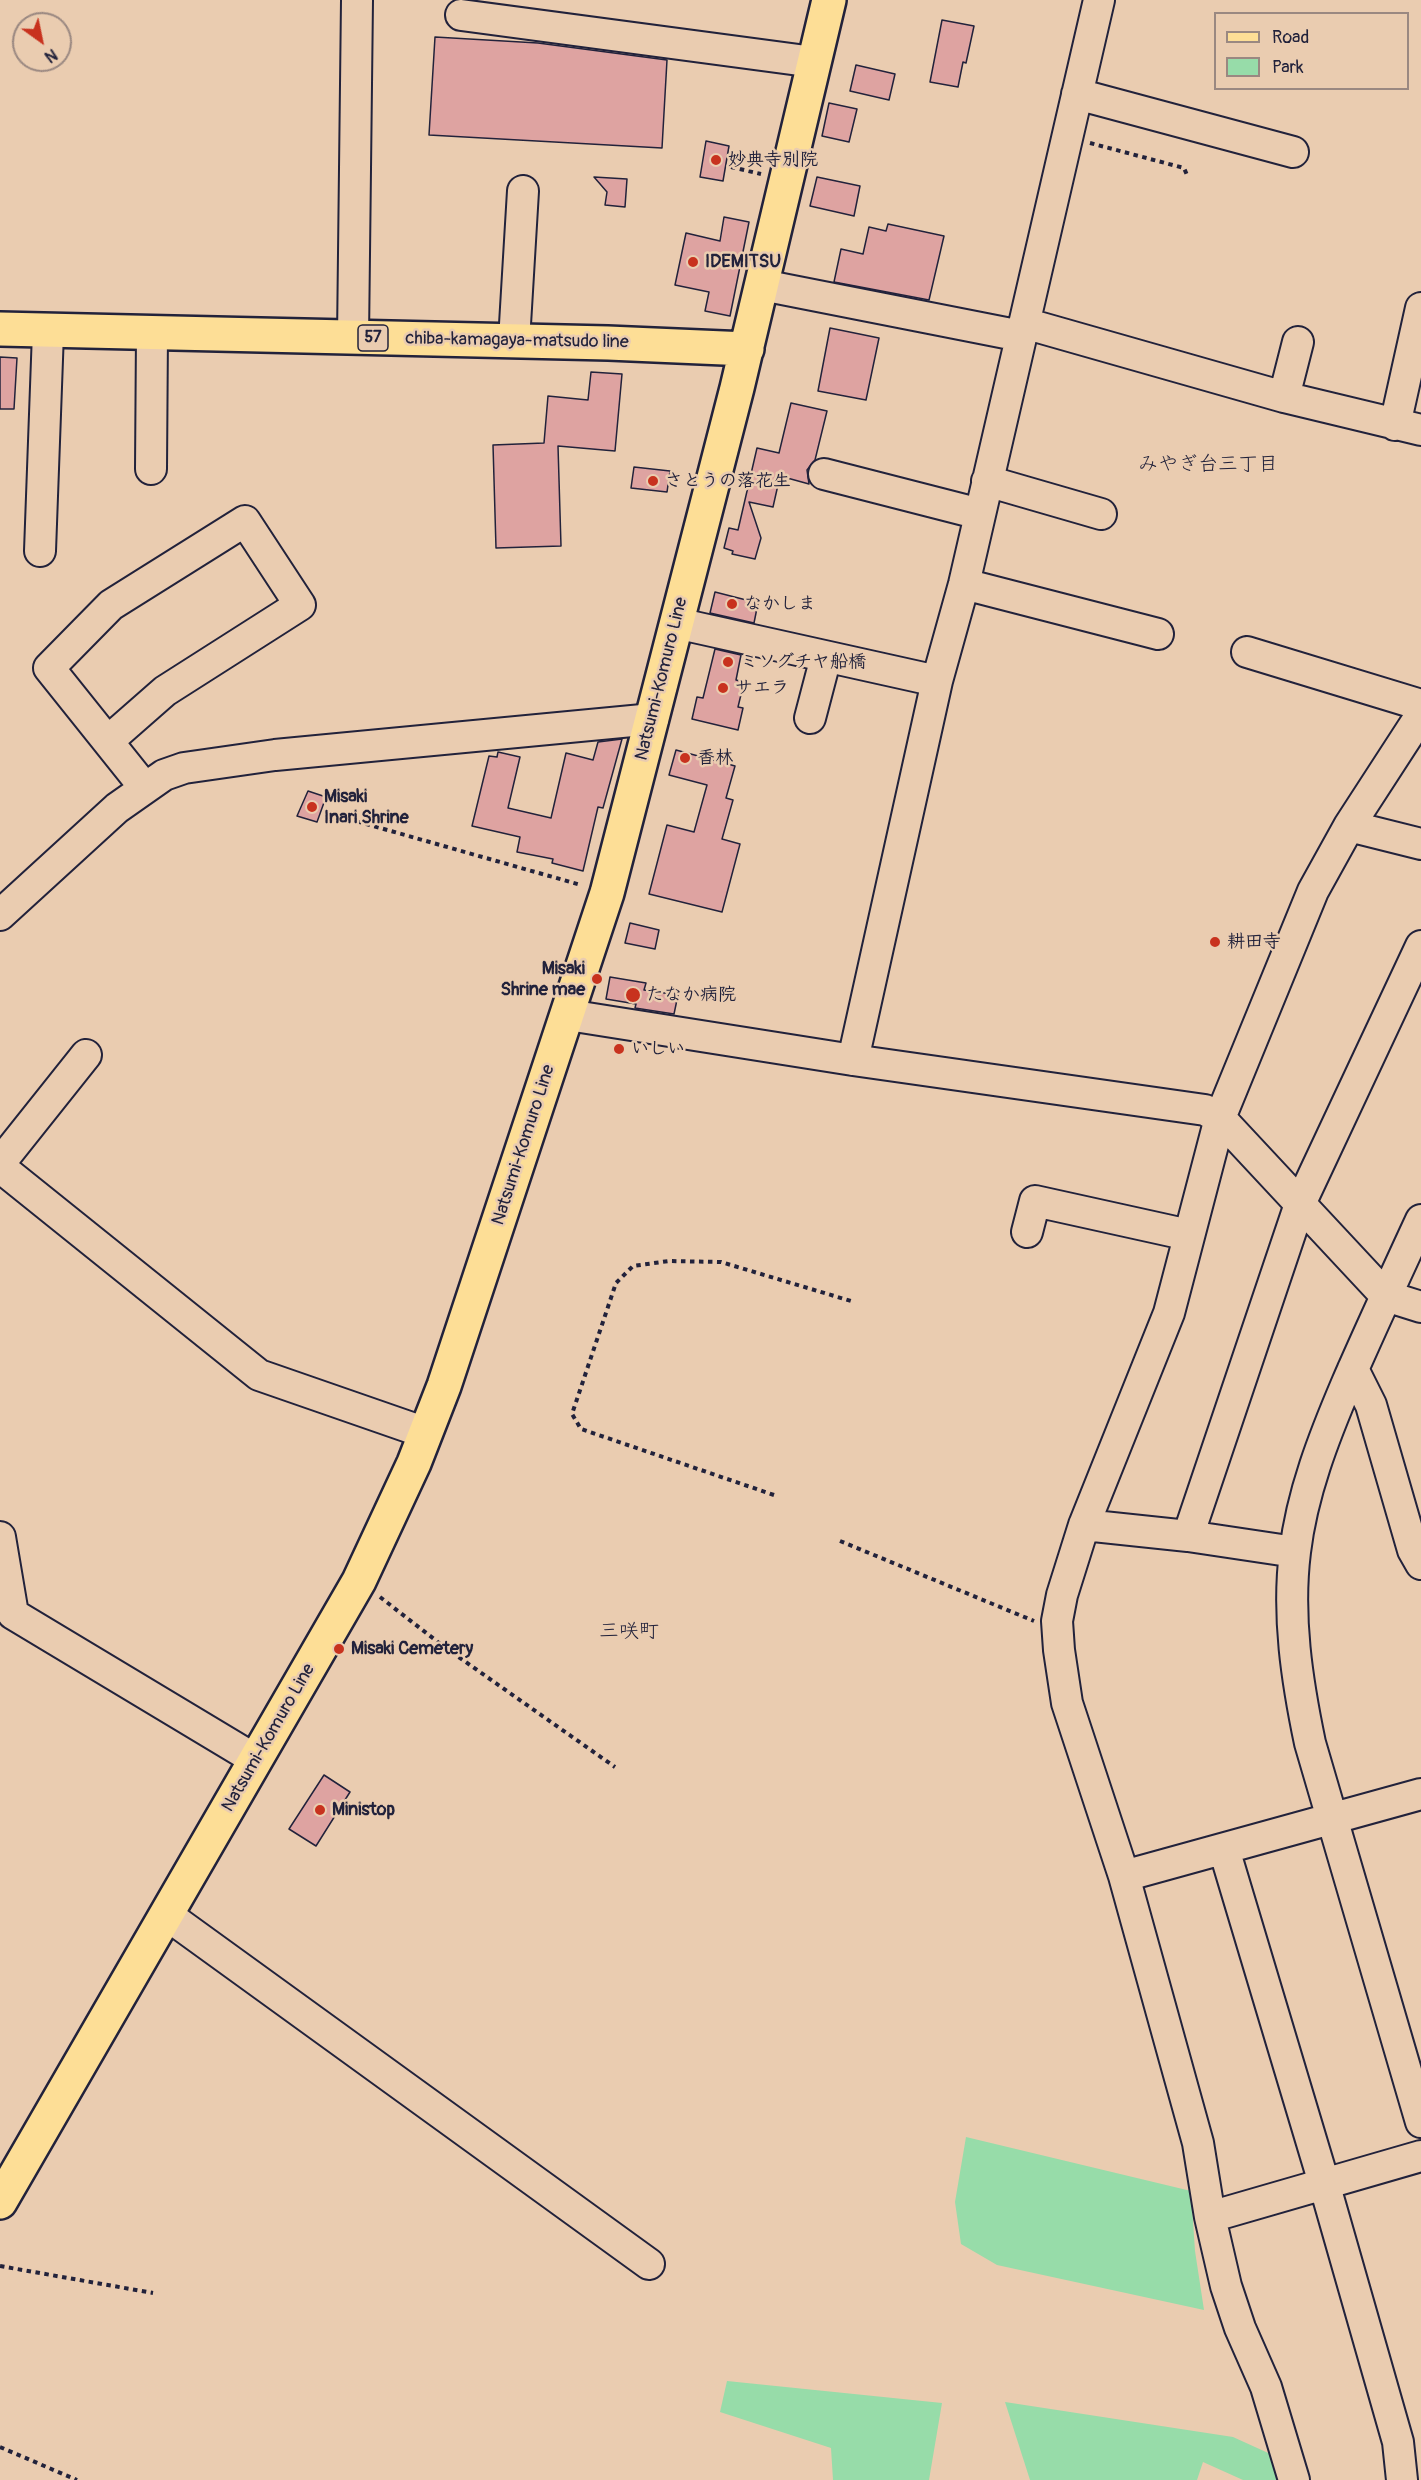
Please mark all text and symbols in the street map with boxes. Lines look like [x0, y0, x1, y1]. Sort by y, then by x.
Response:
north arrow [12, 12, 72, 72]
legend [1214, 12, 1409, 90]
text: Road [1272, 26, 1309, 49]
text: N [41, 44, 61, 67]
text: Park [1272, 56, 1304, 79]
place label: 妙典寺別院 [728, 149, 818, 171]
marker: 妙典寺別院 [709, 153, 723, 167]
place label: IDEMITSU [705, 251, 781, 273]
marker: IDEMITSU [686, 255, 700, 269]
road number: 57 [358, 325, 388, 351]
street label: chiba-kamagaya-matsudo line [405, 328, 629, 354]
district label: みやぎ台三丁目 [1138, 453, 1278, 477]
place label: さとうの落花生 [665, 470, 791, 492]
marker: さとうの落花生 [646, 474, 660, 488]
place label: なかしま [744, 593, 816, 615]
street label: Natsumi-Komuro Line [631, 595, 693, 763]
marker: なかしま [725, 597, 739, 611]
place label: ミソグチヤ船橋 [740, 651, 866, 673]
marker: ミソグチヤ船橋 [721, 655, 735, 669]
place label: サエラ [735, 677, 789, 699]
marker: サエラ [716, 681, 730, 695]
place label: 香林 [697, 747, 733, 769]
marker: 香林 [678, 751, 692, 765]
place label: Misaki Inari Shrine [324, 786, 409, 828]
marker: Misaki Inari Shrine [305, 800, 319, 814]
place label: 耕田寺 [1227, 931, 1281, 953]
marker: 耕田寺 [1208, 935, 1222, 949]
place label: Misaki Shrine mae [500, 958, 585, 1000]
marker: Misaki Shrine mae [590, 972, 604, 986]
place label: たなか病院 [646, 984, 736, 1006]
marker: たなか病院 [624, 986, 642, 1004]
place label: いしい [631, 1038, 685, 1060]
marker: いしい [612, 1042, 626, 1056]
street label: Natsumi-Komuro Line [488, 1062, 560, 1228]
district label: 三咲町 [599, 1620, 659, 1644]
place label: Misaki Cemetery [351, 1638, 473, 1660]
marker: Misaki Cemetery [332, 1642, 346, 1656]
street label: Natsumi-Komuro Line [218, 1660, 320, 1816]
place label: Ministop [332, 1799, 395, 1821]
marker: Ministop [313, 1803, 327, 1817]

